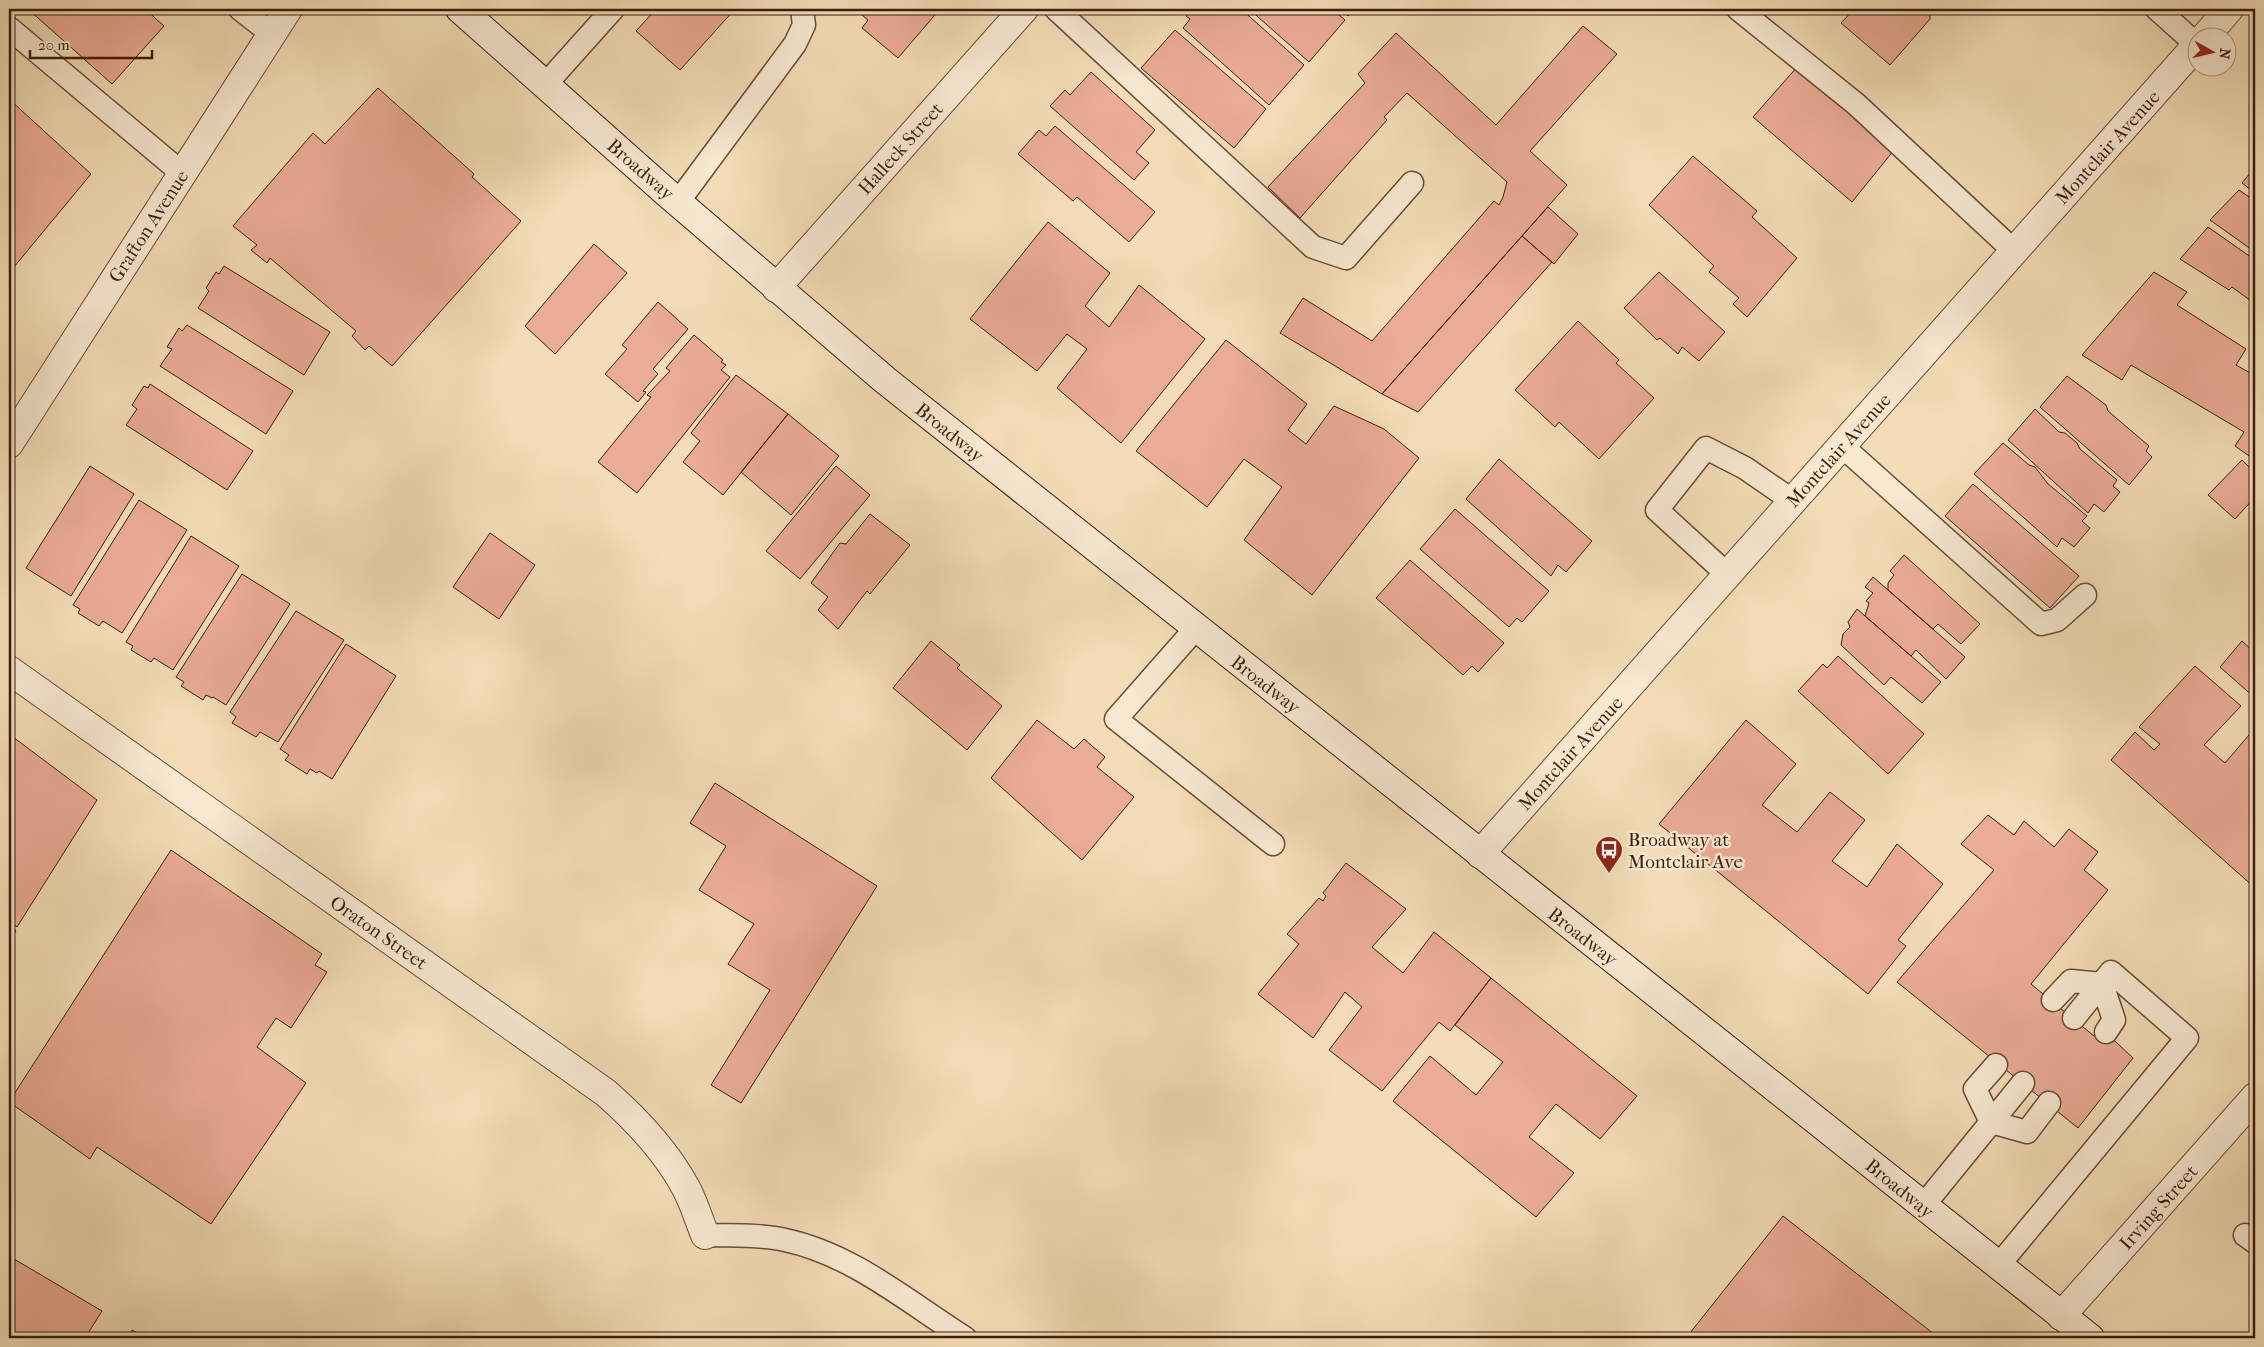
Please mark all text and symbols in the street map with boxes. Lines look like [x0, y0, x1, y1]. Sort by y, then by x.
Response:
scale bar [30, 28, 152, 60]
north arrow [2186, 28, 2236, 78]
text: 20 m [38, 36, 70, 54]
text: N [2215, 47, 2234, 61]
street label: Montclair Avenue [2051, 86, 2165, 209]
street label: Halleck Street [854, 98, 948, 199]
street label: Broadway [602, 135, 679, 205]
street label: Grafton Avenue [104, 166, 193, 287]
street label: Montclair Avenue [1782, 389, 1896, 512]
street label: Broadway [911, 399, 989, 468]
street label: Broadway [1227, 651, 1305, 719]
street label: Montclair Avenue [1514, 692, 1628, 815]
place label: Broadway at Montclair Ave [1628, 829, 1743, 873]
bus stop icon: Broadway at Montclair Ave [1594, 835, 1624, 874]
street label: Oraton Street [326, 891, 431, 974]
street label: Broadway [1544, 903, 1622, 971]
street label: Broadway [1861, 1155, 1939, 1224]
street label: Irving Street [2115, 1161, 2203, 1254]

